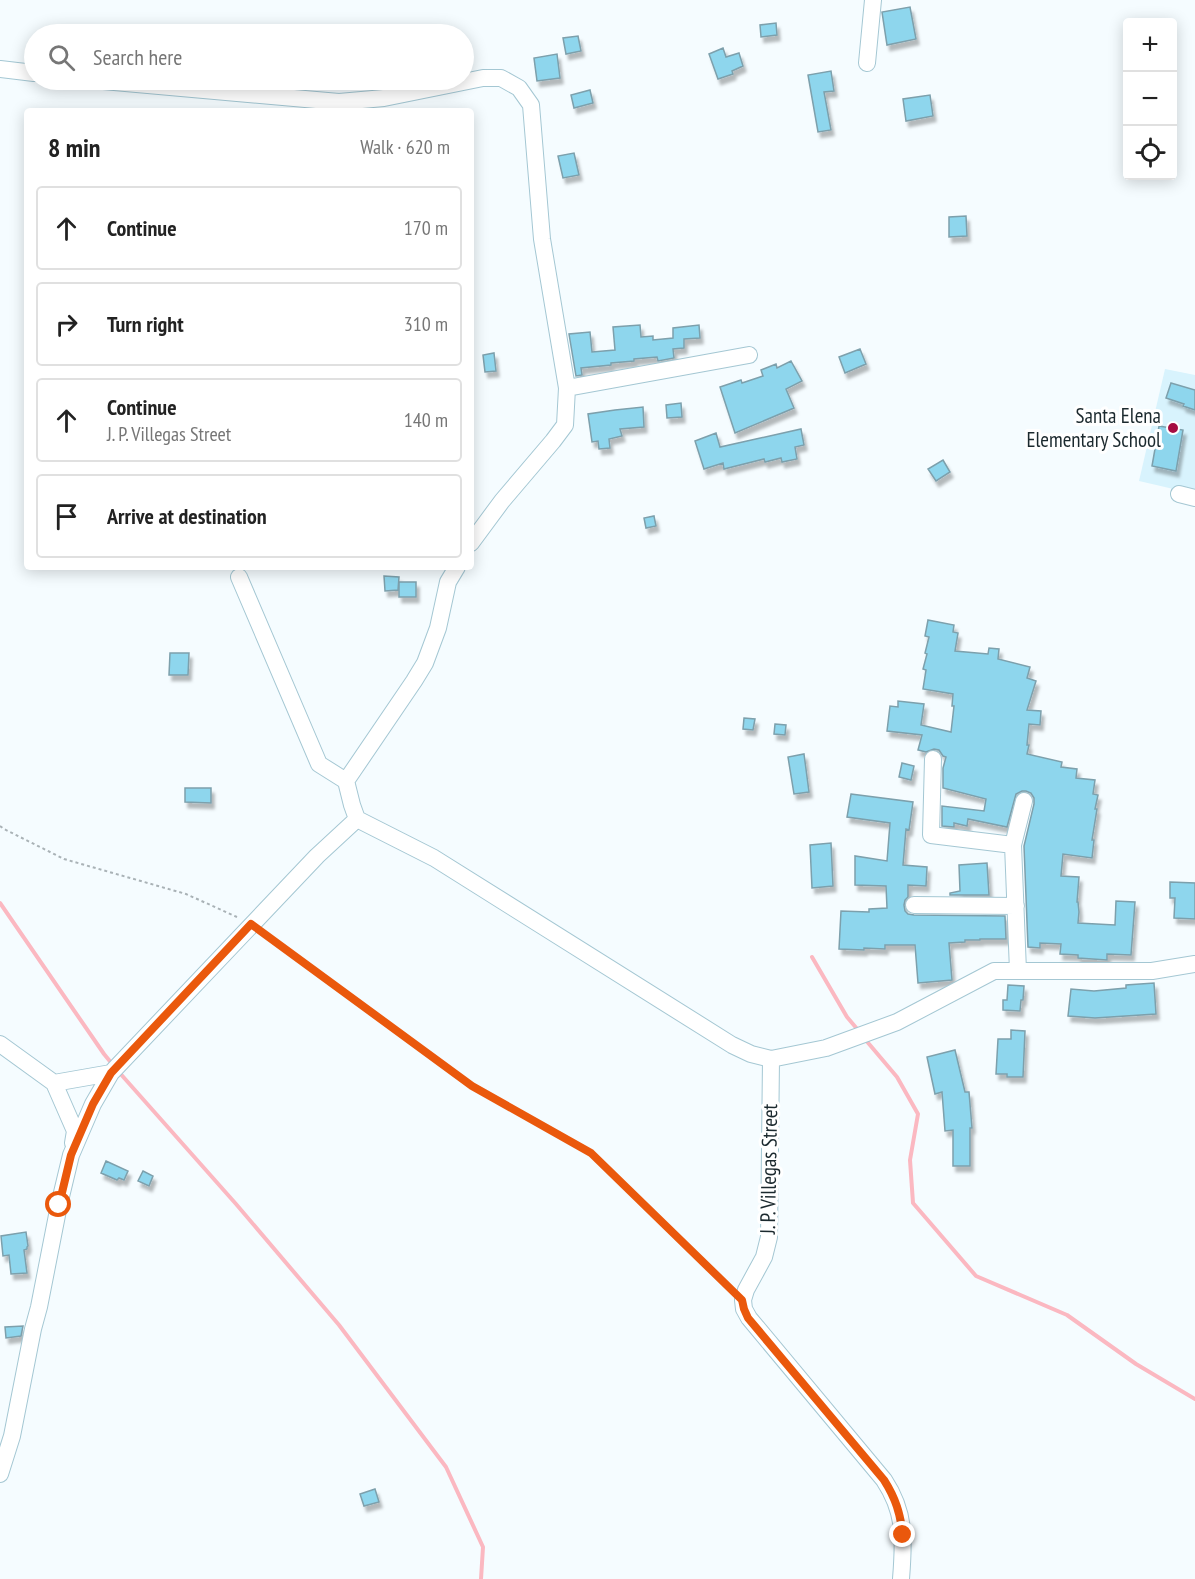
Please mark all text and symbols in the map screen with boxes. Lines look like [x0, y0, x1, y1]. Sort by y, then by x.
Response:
map controls [1123, 18, 1177, 180]
button: + [1123, 18, 1177, 72]
search box [24, 24, 474, 90]
icon: search [45, 41, 78, 74]
text: Search here [93, 43, 182, 71]
button: − [1123, 72, 1177, 126]
button: locate [1123, 126, 1177, 180]
text: 8 min [48, 131, 101, 164]
text: Walk · 620 m [360, 134, 450, 160]
icon: ahead [50, 212, 83, 245]
text: Continue [107, 214, 177, 242]
text: 170 m [404, 215, 448, 241]
icon: right [50, 308, 83, 341]
text: Turn right [107, 310, 184, 338]
text: 310 m [404, 311, 448, 337]
text: Continue [107, 393, 177, 421]
place label: Santa Elena Elementary School [1026, 402, 1161, 453]
icon: ahead [50, 404, 83, 437]
text: 140 m [404, 407, 448, 433]
text: J. P. Villegas Street [107, 421, 231, 447]
marker: Santa Elena Elementary School [1166, 421, 1180, 435]
icon: arrive [50, 500, 83, 533]
text: Arrive at destination [107, 502, 267, 530]
street label: J. P. Villegas Street [754, 1103, 783, 1235]
route start [45, 1191, 71, 1217]
route end [889, 1521, 915, 1547]

